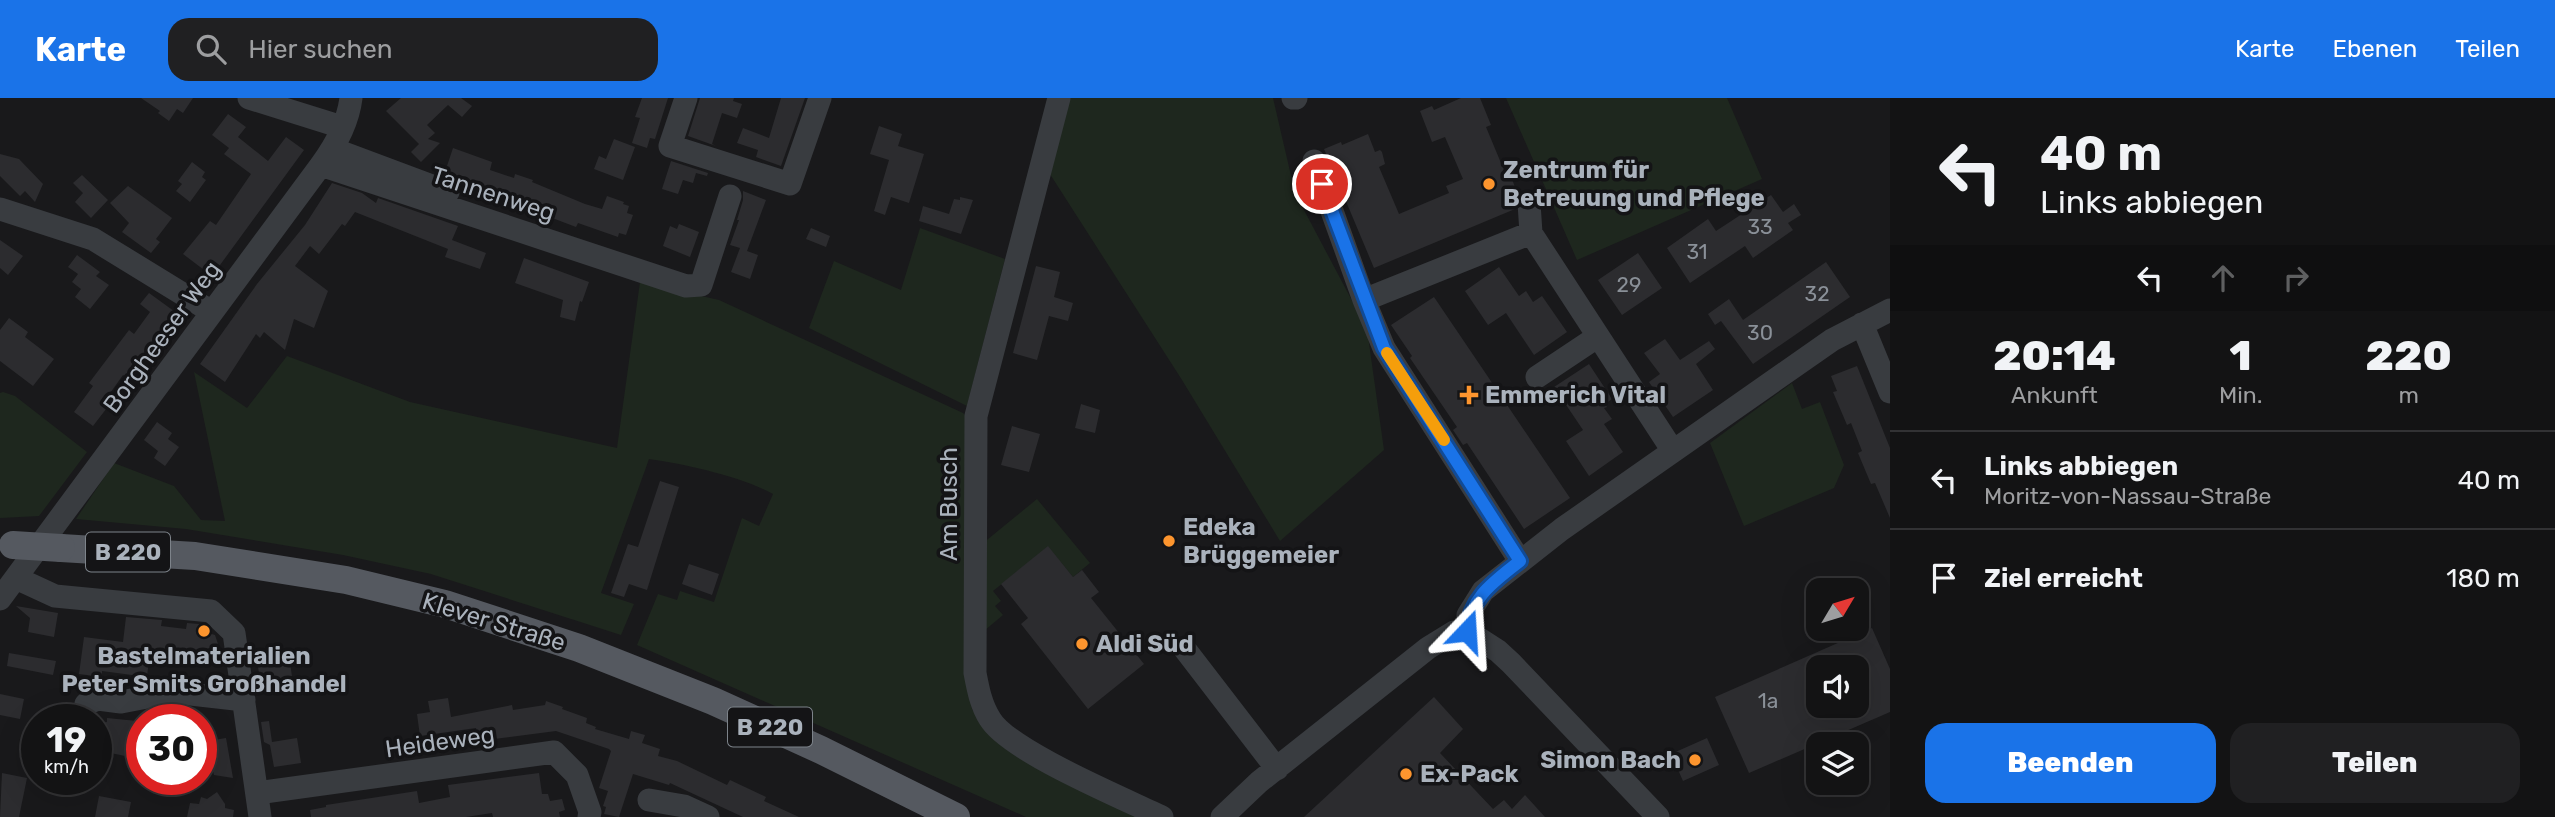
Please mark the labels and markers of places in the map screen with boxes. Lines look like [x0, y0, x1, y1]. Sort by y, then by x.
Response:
pin [1292, 154, 1352, 214]
place label: Zentrum für Betreuung und Pflege [1503, 156, 1765, 212]
marker: Zentrum für Betreuung und Pflege [1481, 176, 1497, 192]
place label: Emmerich Vital [1485, 381, 1666, 409]
marker: Emmerich Vital [1459, 385, 1479, 405]
place label: Edeka Brüggemeier [1183, 513, 1339, 569]
marker: Edeka Brüggemeier [1161, 533, 1177, 549]
marker: Bastelmaterialien Peter Smits Großhandel [196, 623, 212, 639]
place label: Aldi Süd [1096, 630, 1194, 658]
marker: Aldi Süd [1074, 636, 1090, 652]
place label: Bastelmaterialien Peter Smits Großhandel [61, 642, 347, 698]
place label: Simon Bach [1540, 746, 1681, 774]
marker: Simon Bach [1687, 752, 1703, 768]
place label: Ex-Pack [1420, 760, 1519, 788]
marker: Ex-Pack [1398, 766, 1414, 782]

